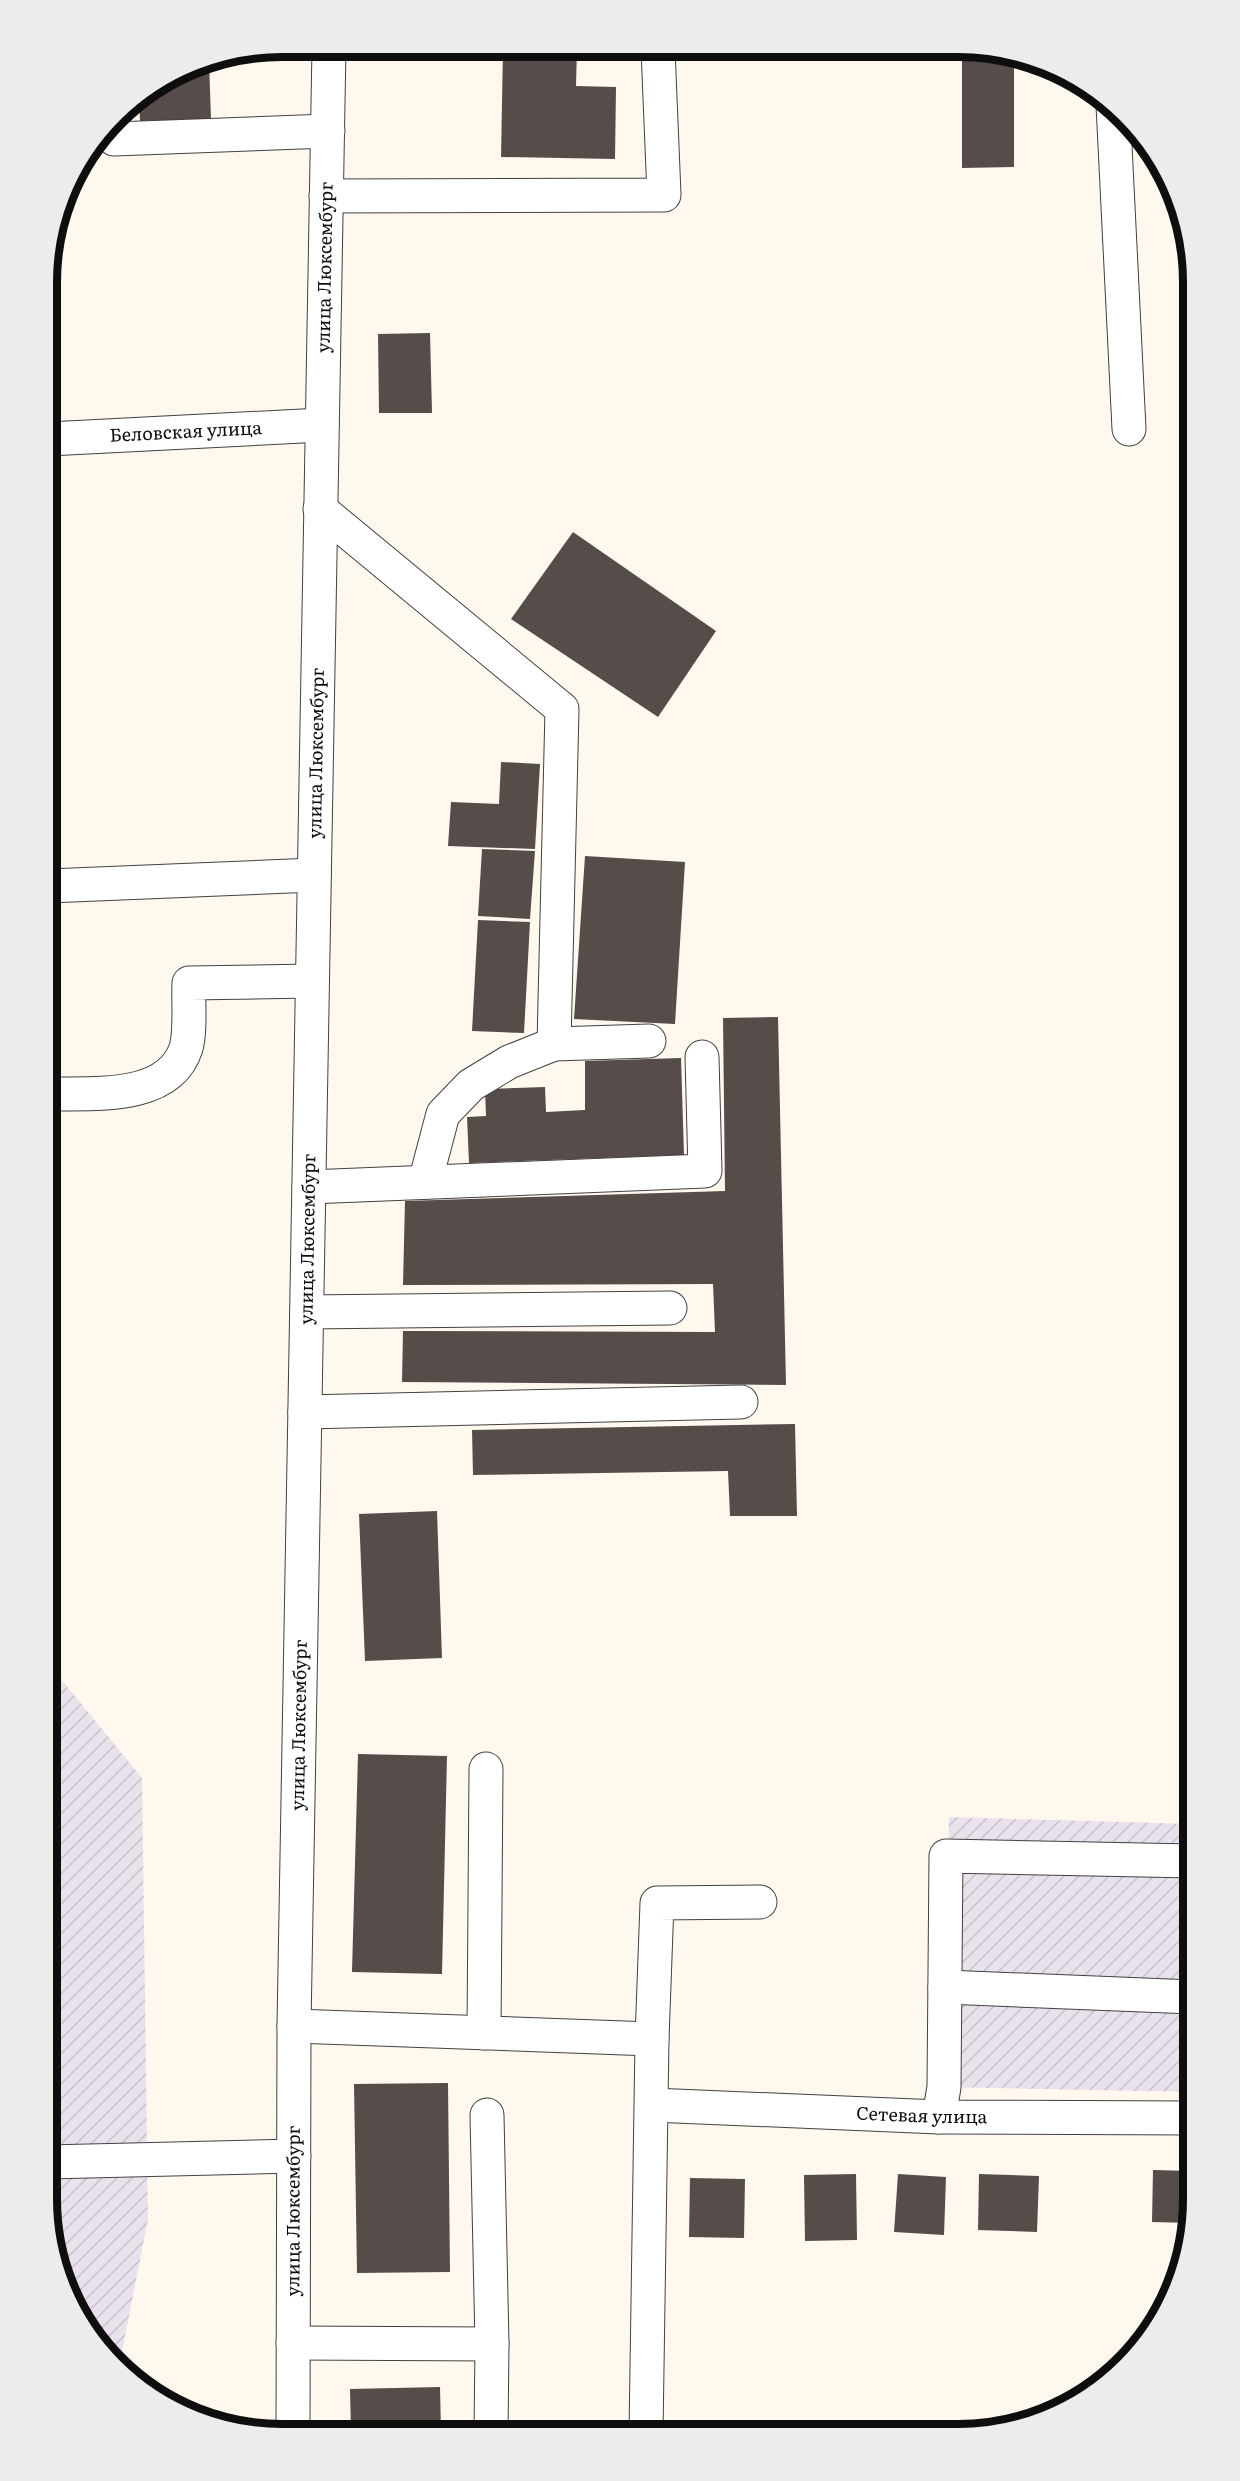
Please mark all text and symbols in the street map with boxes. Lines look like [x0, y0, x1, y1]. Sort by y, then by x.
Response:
street label: улица Люксембург [309, 181, 339, 353]
street label: Беловская улица [109, 413, 263, 448]
street label: улица Люксембург [300, 667, 330, 839]
street label: улица Люксембург [291, 1153, 321, 1325]
street label: улица Люксембург [283, 1639, 313, 1811]
street label: Сетевая улица [856, 2099, 988, 2129]
street label: улица Люксембург [278, 2125, 306, 2297]

